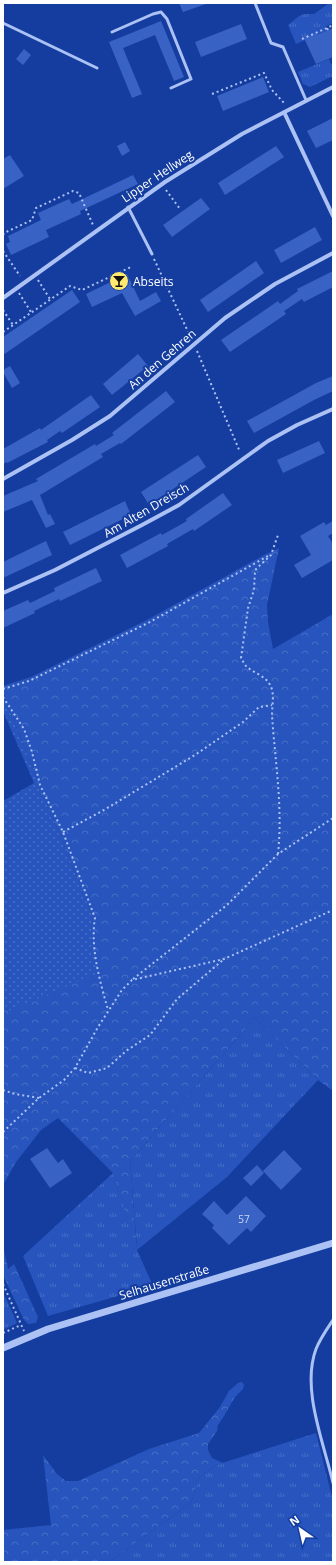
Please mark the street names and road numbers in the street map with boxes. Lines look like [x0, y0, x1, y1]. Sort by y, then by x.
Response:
street label: Lipper Hellweg [118, 145, 197, 206]
street label: An den Gehren [125, 325, 199, 393]
street label: Am Alten Dreisch [100, 479, 192, 541]
street label: Selhausenstraße [117, 1260, 211, 1304]

